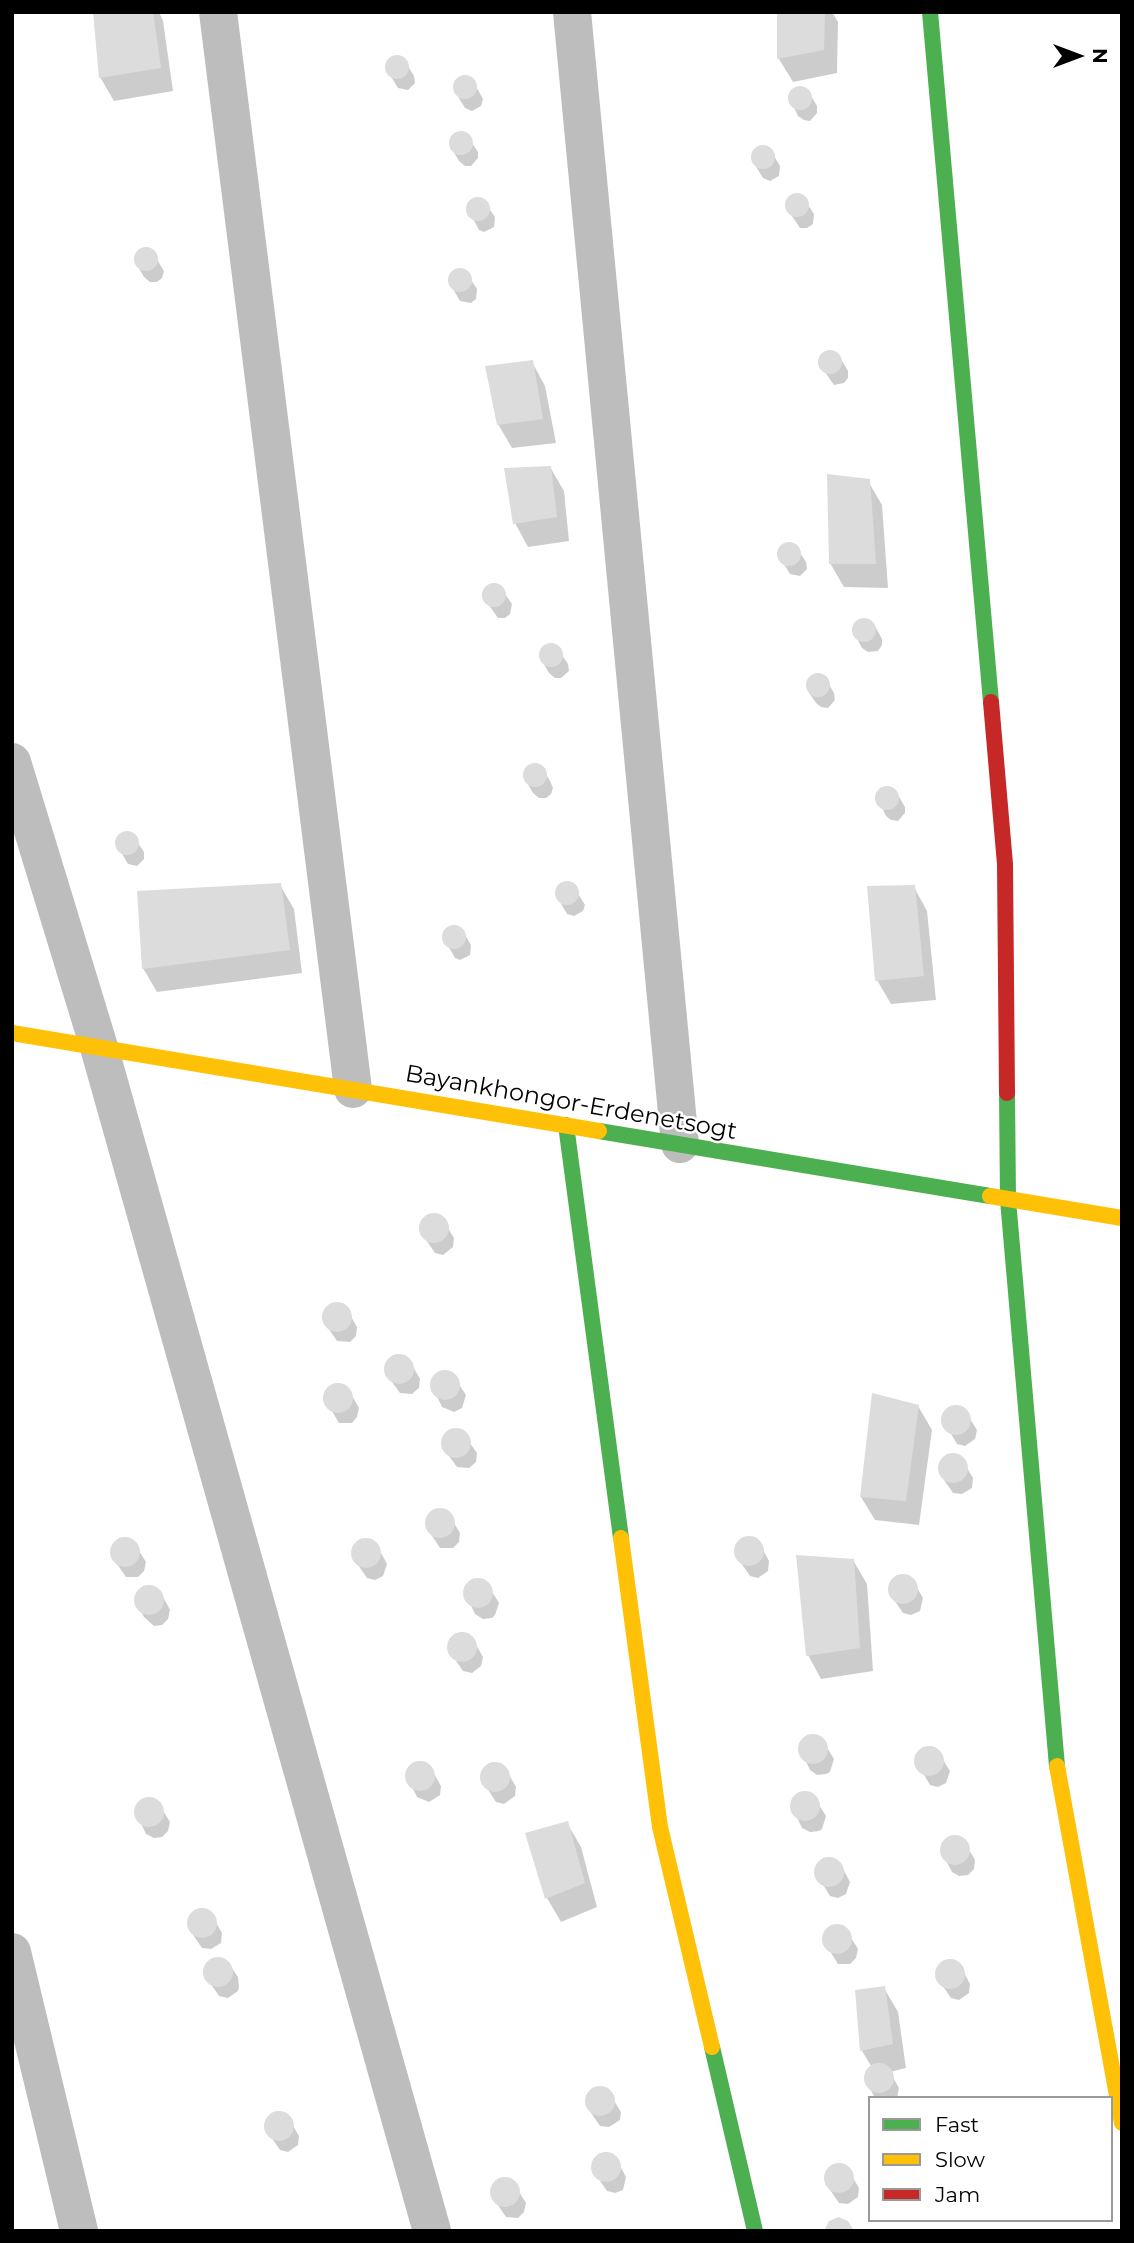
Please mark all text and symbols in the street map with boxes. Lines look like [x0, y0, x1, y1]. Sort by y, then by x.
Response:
north arrow [1043, 21, 1113, 91]
text: N [1088, 48, 1111, 64]
street label: Bayankhongor-Erdenetsogt [403, 1060, 739, 1146]
legend [868, 2096, 1113, 2222]
text: Fast [935, 2112, 979, 2137]
text: Slow [935, 2147, 985, 2172]
text: Jam [935, 2182, 980, 2207]

